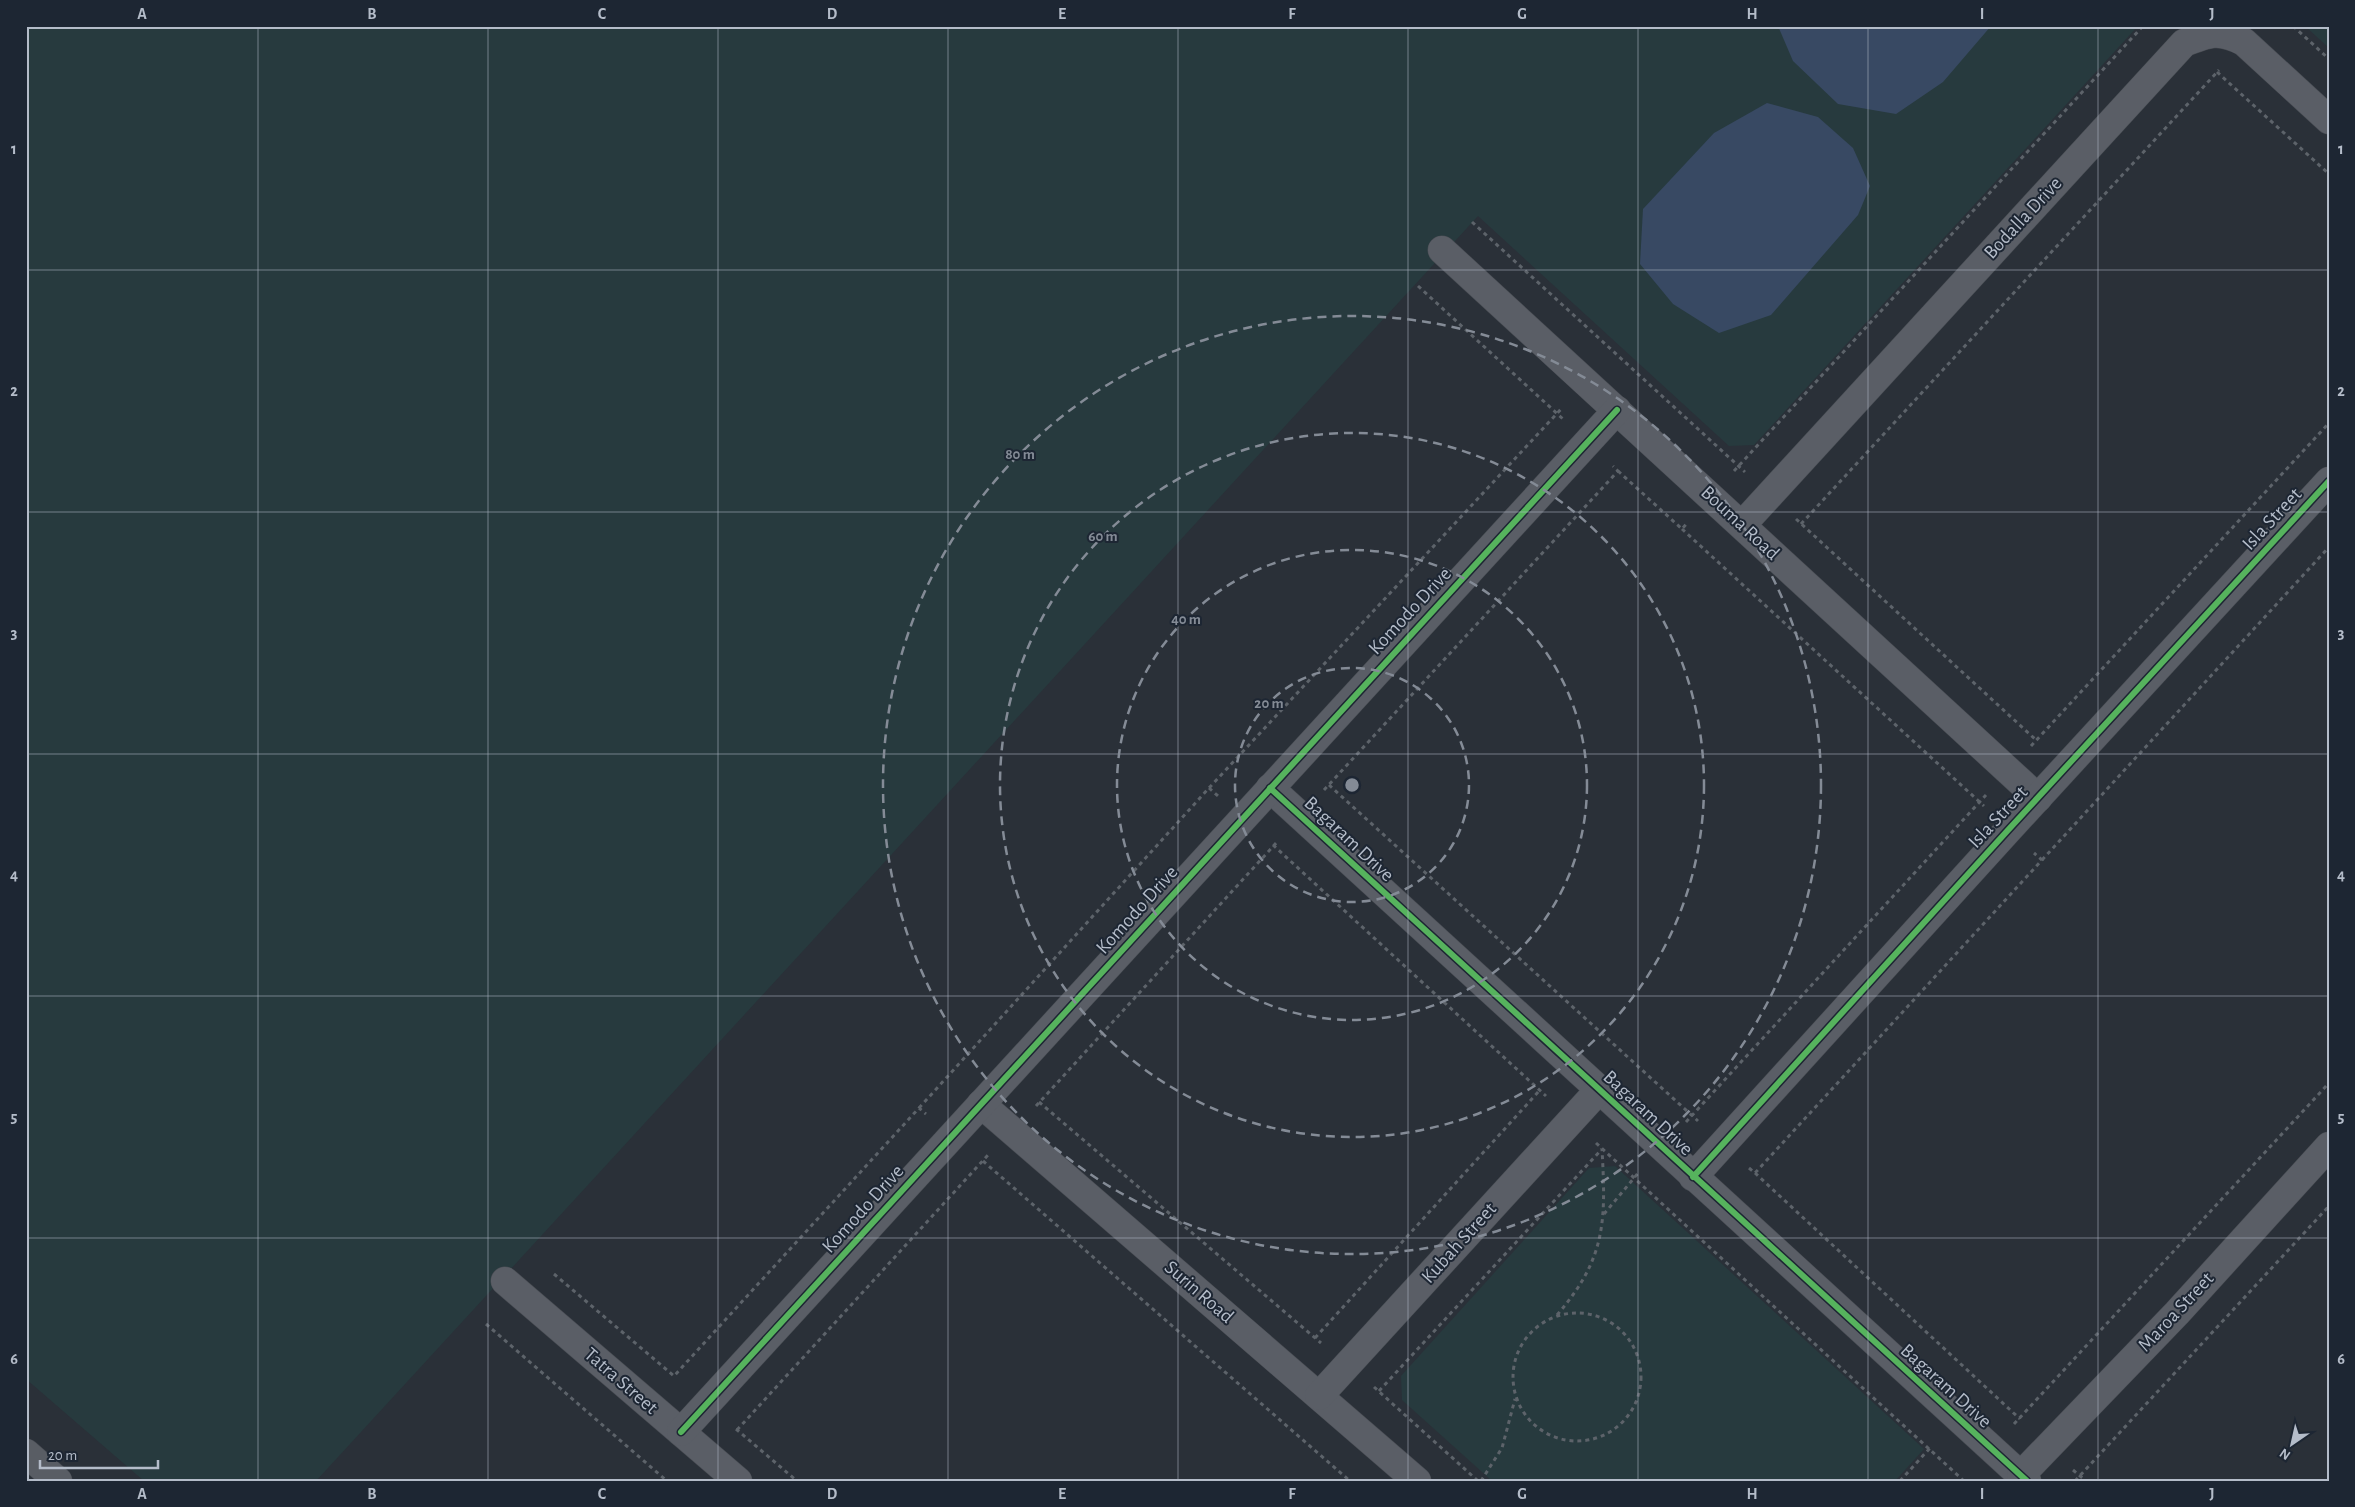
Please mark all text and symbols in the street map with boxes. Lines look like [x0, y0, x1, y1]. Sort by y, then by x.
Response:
text: A [137, 6, 147, 22]
text: B [367, 6, 377, 22]
text: C [598, 6, 607, 22]
text: D [827, 6, 838, 22]
text: E [1058, 6, 1066, 22]
text: F [1288, 6, 1296, 22]
text: G [1517, 6, 1527, 22]
text: H [1746, 6, 1758, 22]
text: I [1980, 6, 1984, 22]
text: J [2209, 6, 2215, 22]
text: 1 [11, 141, 17, 157]
text: 1 [2338, 141, 2344, 157]
street label: Bodalla Drive [1980, 173, 2066, 263]
text: 2 [10, 383, 18, 399]
text: 2 [2337, 383, 2345, 399]
text: 80 m [1005, 447, 1035, 462]
street label: Bouma Road [1697, 482, 1783, 564]
street label: Isla Street [2238, 484, 2306, 554]
text: 60 m [1088, 529, 1118, 544]
street label: Komodo Drive [1365, 564, 1455, 658]
text: 40 m [1171, 612, 1201, 627]
text: 3 [11, 625, 18, 641]
text: 3 [2338, 625, 2345, 641]
text: 20 m [1254, 696, 1284, 711]
centre of rings [1343, 776, 1361, 794]
street label: Isla Street [1964, 782, 2032, 852]
street label: Bagaram Drive [1300, 793, 1398, 885]
street label: Komodo Drive [1092, 862, 1182, 958]
text: 4 [10, 867, 18, 883]
text: 4 [2337, 867, 2345, 883]
street label: Bagaram Drive [1599, 1067, 1697, 1159]
text: 5 [11, 1109, 18, 1125]
text: 5 [2338, 1109, 2345, 1125]
street label: Komodo Drive [818, 1161, 908, 1257]
street label: Kubah Street [1418, 1198, 1501, 1287]
street label: Surin Road [1161, 1257, 1237, 1327]
street label: Maroa Street [2134, 1268, 2218, 1356]
street label: Bagaram Drive [1897, 1340, 1995, 1432]
street label: Tatra Street [580, 1344, 662, 1418]
text: 6 [10, 1351, 18, 1367]
text: 6 [2337, 1351, 2345, 1367]
north arrow [2268, 1420, 2318, 1470]
scale bar [40, 1437, 158, 1469]
text: N [2277, 1445, 2293, 1462]
text: 20 m [48, 1448, 77, 1463]
text: A [137, 1486, 147, 1502]
text: B [367, 1486, 377, 1502]
text: C [598, 1486, 607, 1502]
text: D [827, 1486, 838, 1502]
text: E [1058, 1486, 1066, 1502]
text: F [1288, 1486, 1296, 1502]
text: G [1517, 1486, 1527, 1502]
text: H [1746, 1486, 1758, 1502]
text: I [1980, 1486, 1984, 1502]
text: J [2209, 1486, 2215, 1502]

